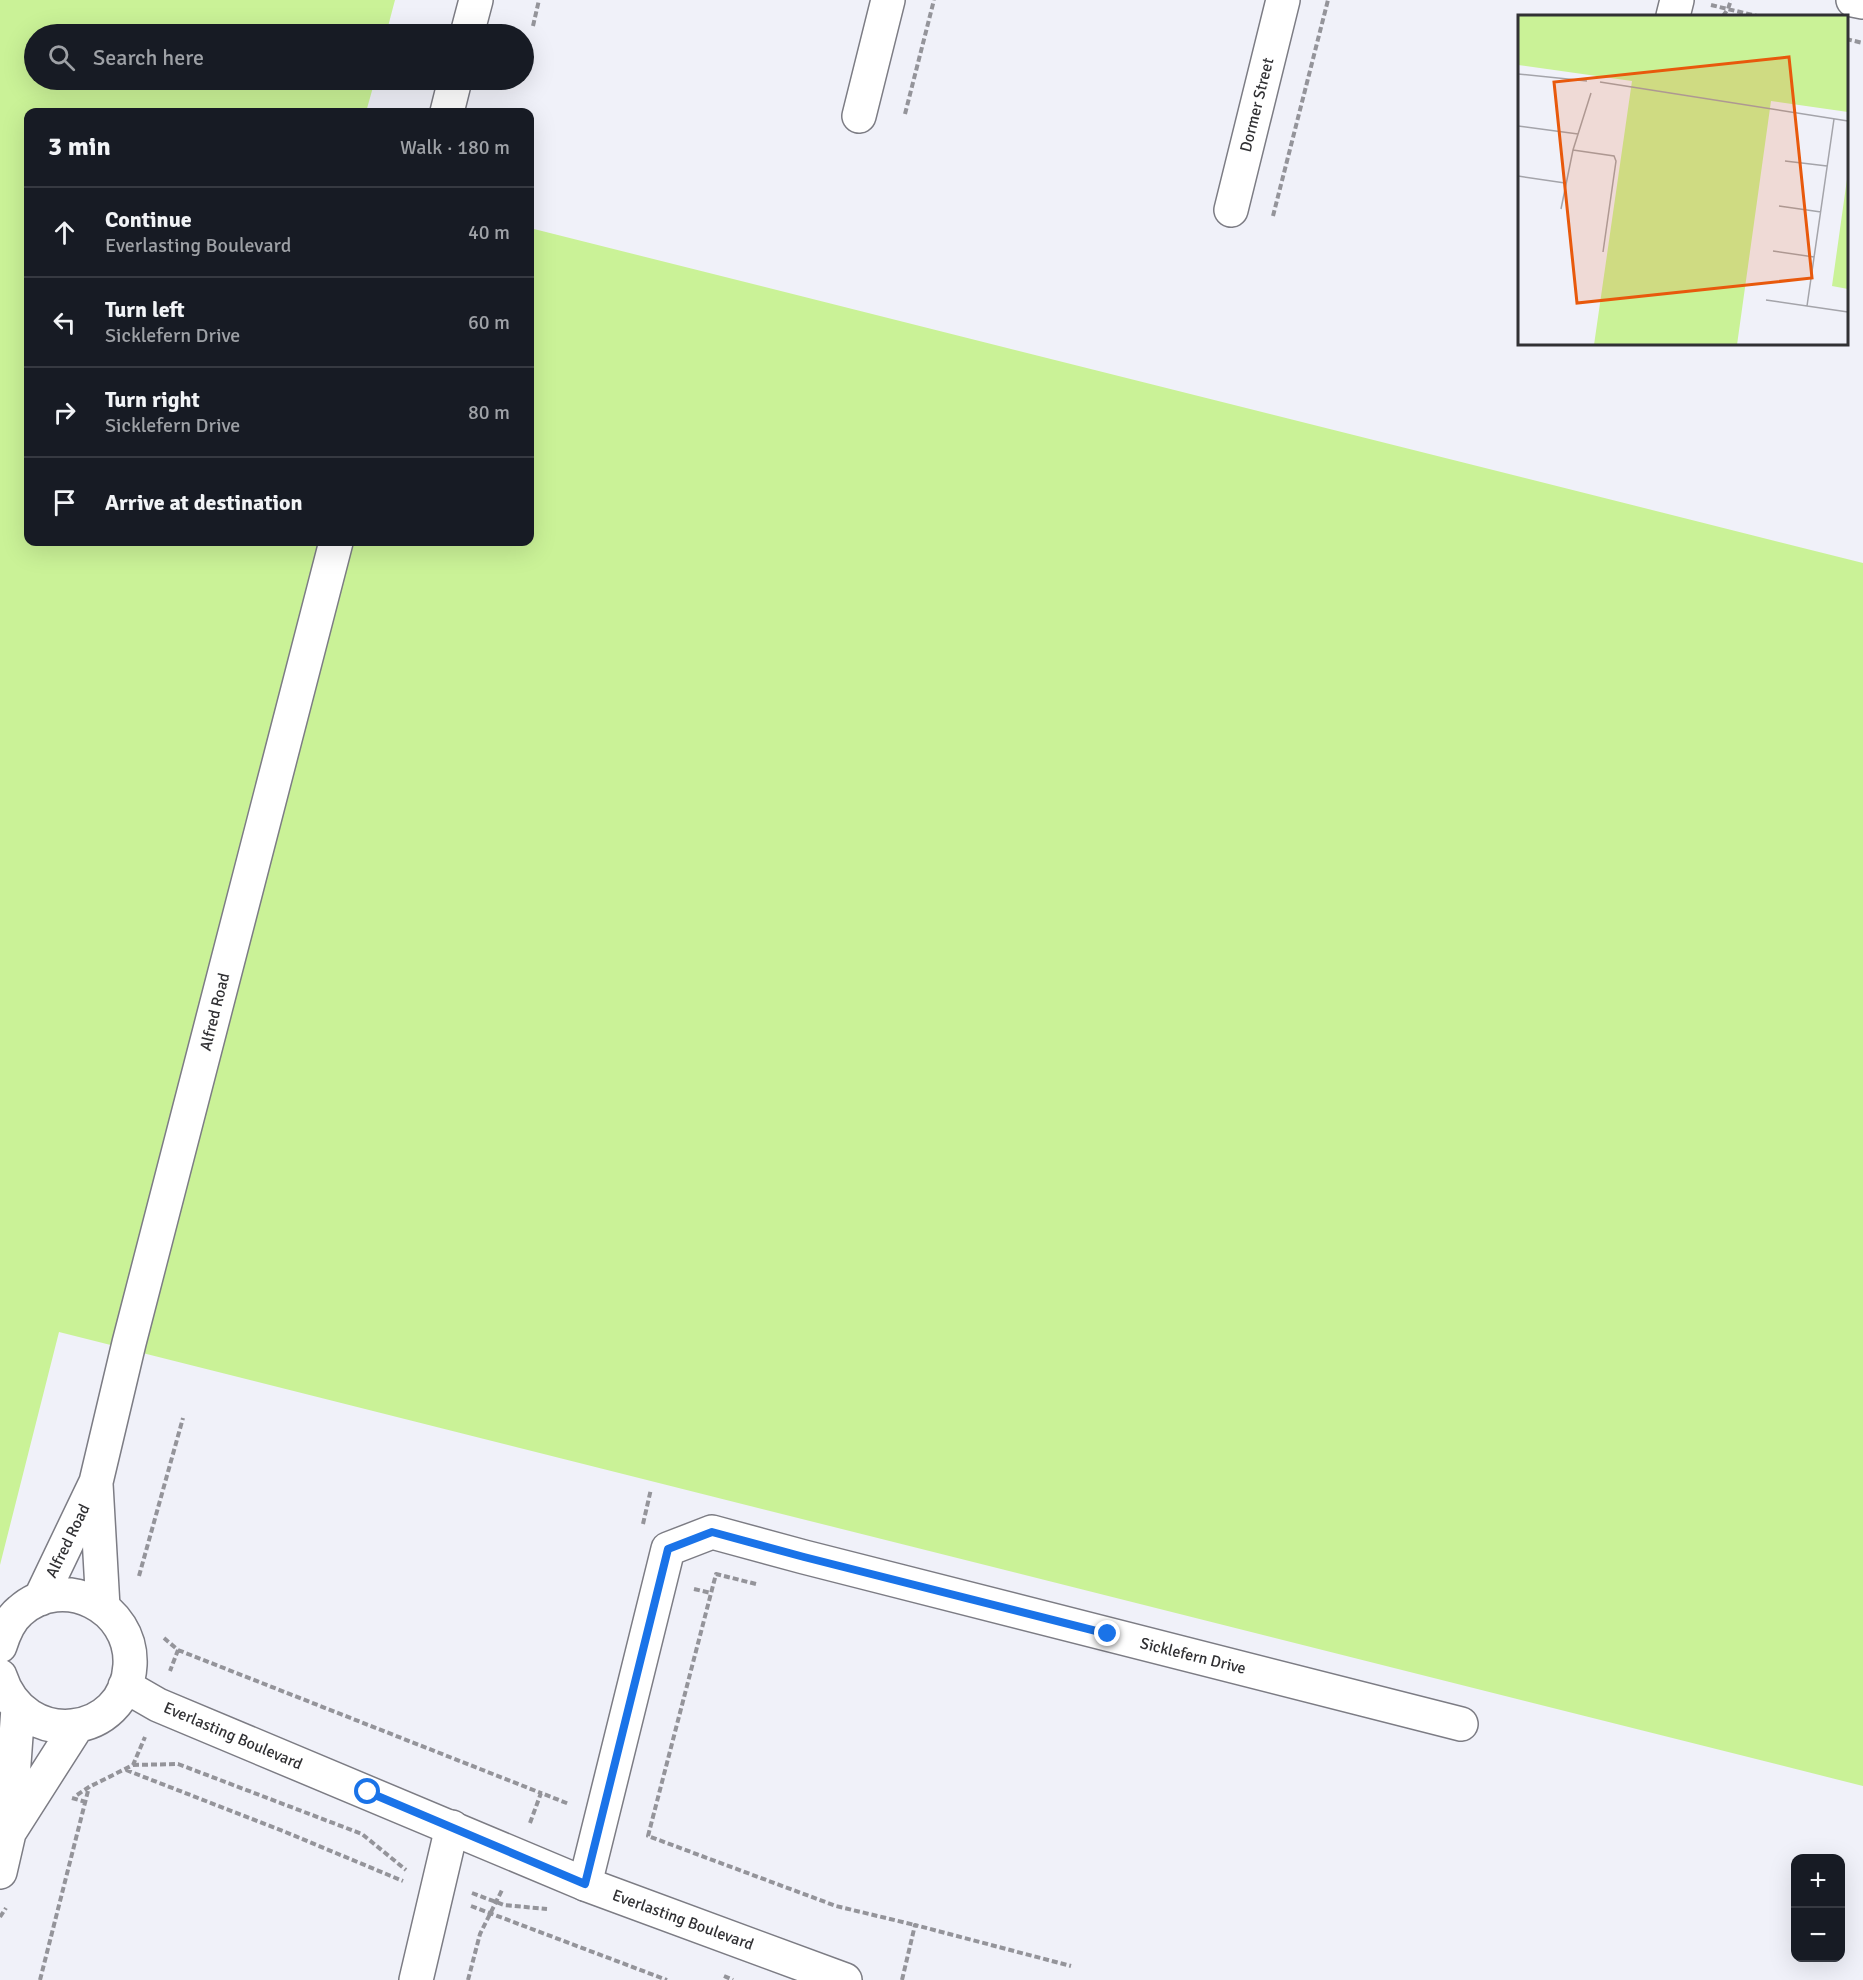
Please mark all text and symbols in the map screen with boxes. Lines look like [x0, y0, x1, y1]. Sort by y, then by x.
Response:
inset map [1518, 15, 1848, 345]
search box [24, 24, 534, 90]
icon: search [45, 41, 78, 74]
text: Search here [93, 44, 204, 71]
street label: Dormer Street [1236, 55, 1278, 154]
text: 3 min [48, 131, 111, 163]
text: Walk · 180 m [400, 135, 510, 160]
text: Continue [105, 206, 192, 233]
icon: ahead [48, 216, 81, 249]
text: 40 m [468, 220, 510, 245]
text: Everlasting Boulevard [105, 233, 291, 258]
text: Turn left [105, 296, 185, 323]
icon: left [48, 306, 81, 339]
text: 60 m [468, 310, 510, 335]
text: Sicklefern Drive [105, 323, 240, 348]
text: Turn right [105, 386, 200, 413]
icon: right [48, 396, 81, 429]
text: 80 m [468, 400, 510, 425]
text: Sicklefern Drive [105, 413, 240, 438]
icon: arrive [48, 486, 81, 519]
text: Arrive at destination [105, 489, 302, 516]
street label: Alfred Road [196, 971, 234, 1053]
street label: Alfred Road [42, 1501, 94, 1581]
route end [1094, 1620, 1120, 1646]
street label: Sicklefern Drive [1138, 1633, 1248, 1679]
street label: Everlasting Boulevard [160, 1698, 306, 1774]
route start [354, 1778, 380, 1804]
map controls [1791, 1854, 1845, 1962]
button: + [1791, 1854, 1845, 1908]
street label: Everlasting Boulevard [610, 1885, 756, 1955]
button: − [1791, 1908, 1845, 1962]

